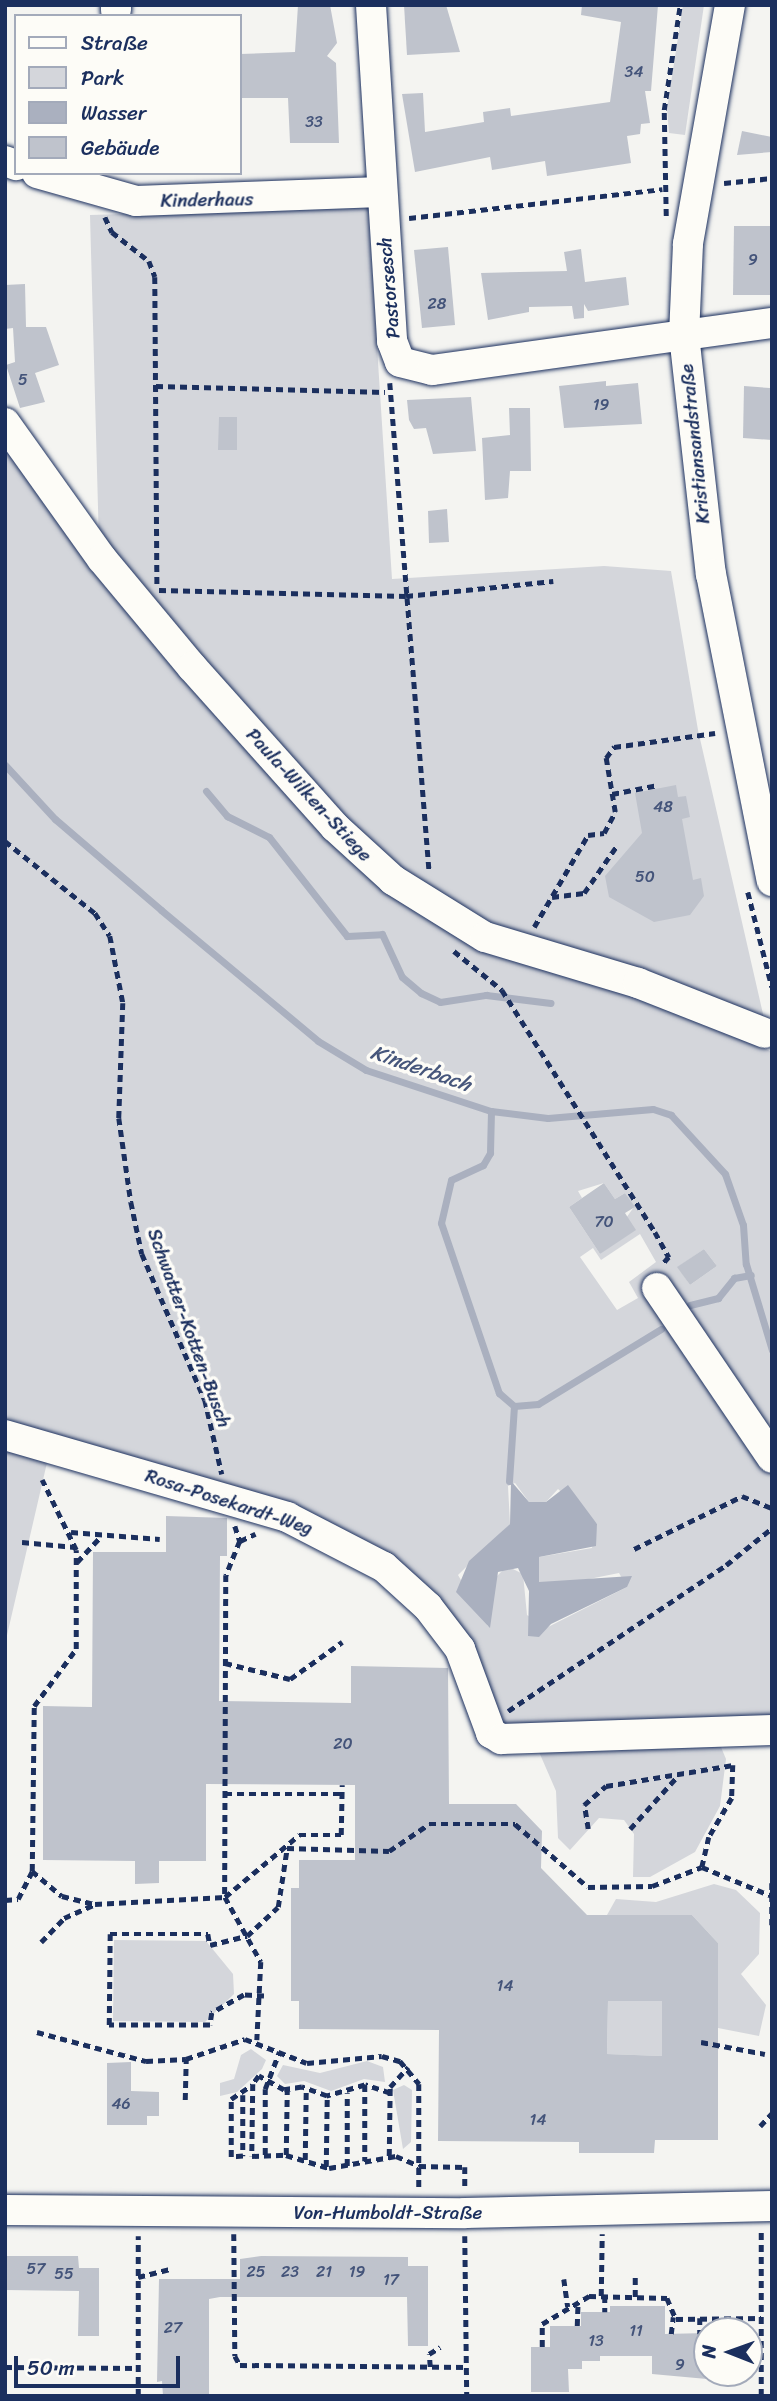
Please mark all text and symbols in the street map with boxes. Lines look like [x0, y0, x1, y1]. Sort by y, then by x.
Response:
legend [14, 14, 242, 175]
text: Straße [81, 24, 148, 62]
text: Park [81, 59, 124, 97]
house number: 34 [625, 62, 643, 82]
text: Wasser [81, 94, 146, 132]
house number: 33 [305, 112, 323, 132]
text: Gebäude [81, 129, 159, 167]
street label: Kinderhaus [160, 188, 254, 212]
street label: Pastorsesch [373, 236, 405, 340]
house number: 9 [748, 250, 758, 270]
house number: 28 [428, 294, 446, 314]
street label: Kristiansandstraße [675, 363, 715, 525]
house number: 5 [18, 370, 28, 390]
house number: 19 [593, 395, 609, 415]
street label: Paula-Wilken-Stiege [241, 724, 377, 866]
house number: 48 [653, 797, 673, 817]
house number: 50 [635, 867, 655, 887]
water label: Kinderbach [368, 1039, 474, 1097]
house number: 70 [594, 1212, 614, 1232]
street label: Schwatter-Kotten-Busch [142, 1225, 236, 1431]
street label: Rosa-Posekardt-Weg [142, 1464, 316, 1540]
house number: 20 [333, 1734, 353, 1754]
house number: 14 [497, 1976, 513, 1996]
house number: 46 [111, 2094, 131, 2114]
house number: 14 [530, 2110, 546, 2130]
street label: Von-Humboldt-Straße [294, 2202, 482, 2224]
house number: 57 [27, 2259, 45, 2279]
house number: 25 [246, 2262, 266, 2282]
house number: 23 [281, 2262, 299, 2282]
house number: 21 [316, 2262, 332, 2282]
house number: 19 [349, 2262, 365, 2282]
house number: 55 [54, 2264, 74, 2284]
house number: 17 [383, 2270, 399, 2290]
north arrow [693, 2317, 763, 2387]
house number: 27 [164, 2318, 182, 2338]
house number: 11 [629, 2321, 643, 2341]
house number: 13 [588, 2331, 604, 2351]
scale bar [18, 2342, 184, 2386]
text: N [692, 2345, 725, 2359]
text: 50 m [27, 2349, 75, 2387]
house number: 9 [675, 2355, 685, 2375]

